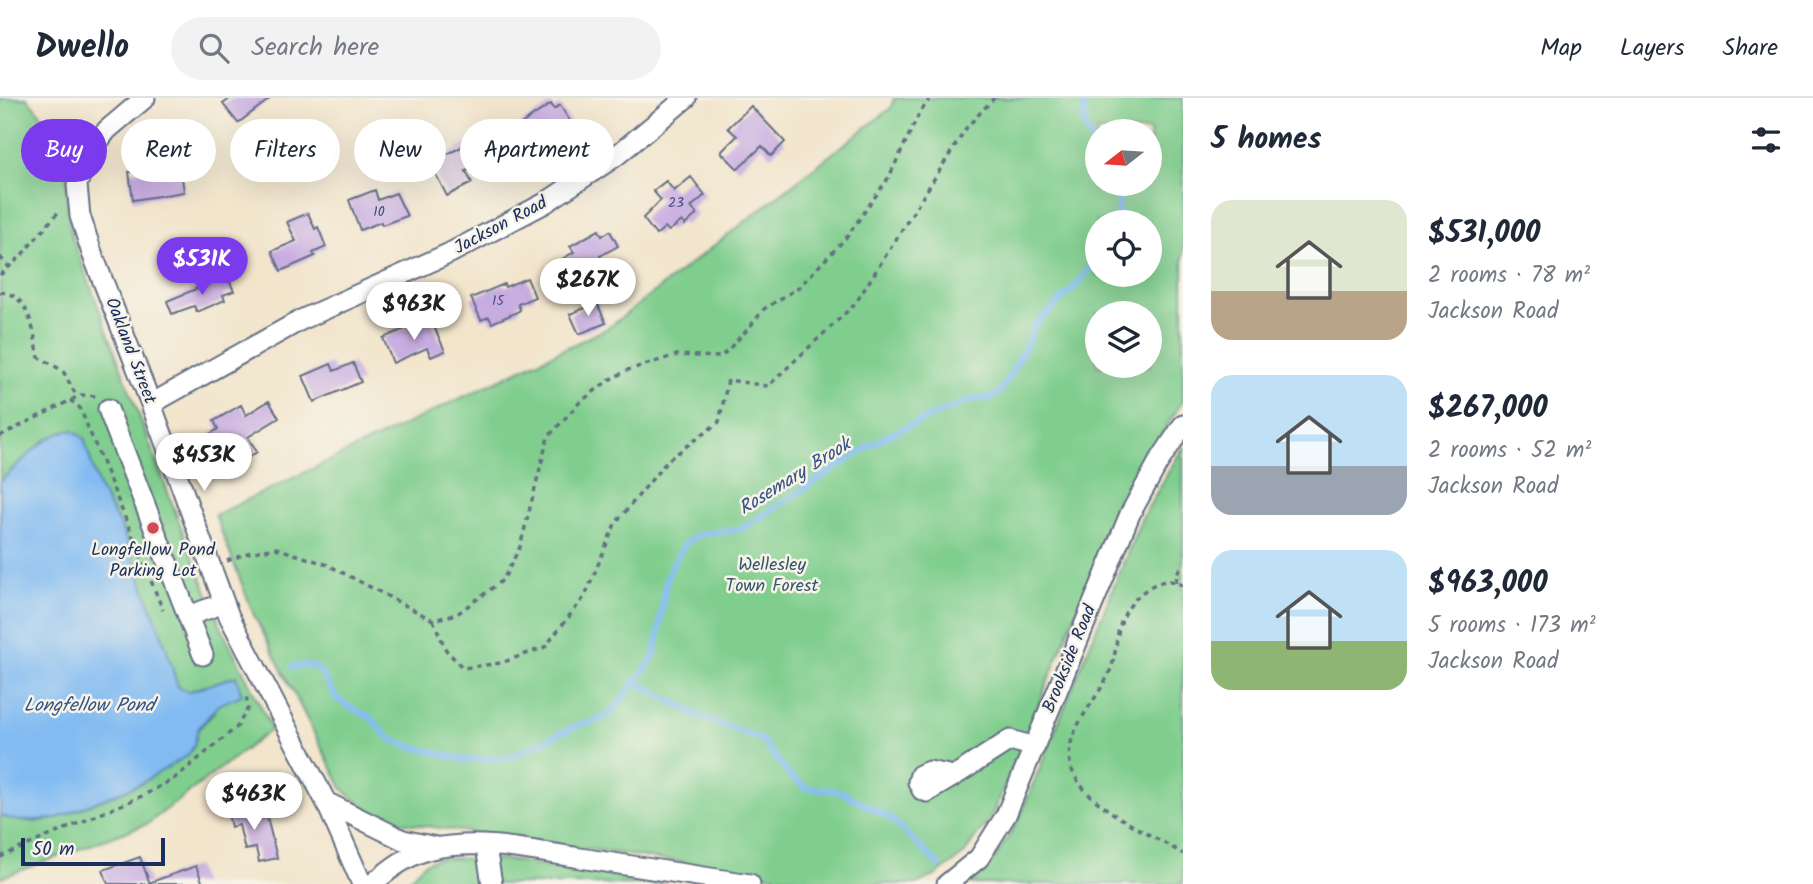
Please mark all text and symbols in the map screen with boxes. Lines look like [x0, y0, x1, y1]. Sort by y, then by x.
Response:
search box [171, 17, 661, 80]
text: Dwello [35, 22, 129, 75]
text: Search here [251, 27, 379, 69]
icon: search [195, 29, 233, 67]
text: Map [1540, 29, 1582, 68]
text: Layers [1620, 29, 1684, 68]
text: Share [1722, 29, 1778, 68]
text: 5 homes [1211, 116, 1322, 164]
chip: Buy [21, 119, 107, 182]
chip: Rent [121, 119, 216, 182]
chip: Filters [230, 119, 340, 182]
chip: New [354, 119, 446, 182]
chip: Apartment [460, 119, 614, 182]
north arrow [1085, 119, 1162, 196]
map controls [1085, 119, 1162, 378]
icon: filters [1747, 121, 1785, 159]
street label: Jackson Road [449, 189, 554, 263]
house number: 23 [668, 192, 684, 214]
house number: 10 [373, 201, 385, 223]
button: locate [1085, 210, 1162, 287]
text: $531,000 [1428, 210, 1540, 258]
icon: home [1267, 228, 1351, 312]
pin: $531K [153, 238, 251, 297]
text: $531K [173, 242, 231, 278]
pin: $267K [539, 258, 637, 318]
text: 2 rooms · 78 m² [1428, 258, 1590, 294]
text: $267K [556, 263, 620, 299]
pin: $963K [365, 282, 463, 342]
text: $963K [382, 287, 446, 323]
house number: 15 [492, 290, 505, 312]
street label: Oakland Street [96, 293, 164, 410]
text: Jackson Road [1428, 294, 1558, 330]
button: layers [1085, 301, 1162, 378]
text: $267,000 [1428, 385, 1548, 433]
icon: home [1267, 403, 1351, 487]
water label: Rosemary Brook [733, 429, 860, 524]
text: 2 rooms · 52 m² [1428, 433, 1591, 469]
pin: $453K [155, 434, 253, 493]
text: $453K [172, 438, 236, 474]
text: Jackson Road [1428, 469, 1558, 505]
marker: Longfellow Pond Parking Lot [145, 520, 161, 536]
place label: Longfellow Pond Parking Lot [91, 536, 216, 586]
park label: Wellesley Town Forest [726, 551, 820, 601]
text: $963,000 [1428, 560, 1548, 608]
icon: home [1267, 578, 1351, 662]
street label: Brookside Road [1035, 600, 1105, 718]
text: 5 rooms · 173 m² [1428, 608, 1596, 644]
text: Jackson Road [1428, 644, 1558, 680]
water label: Longfellow Pond [24, 691, 159, 721]
pin: $463K [205, 772, 303, 832]
text: $463K [221, 777, 287, 813]
scale bar [21, 835, 164, 867]
text: 50 m [32, 835, 74, 865]

